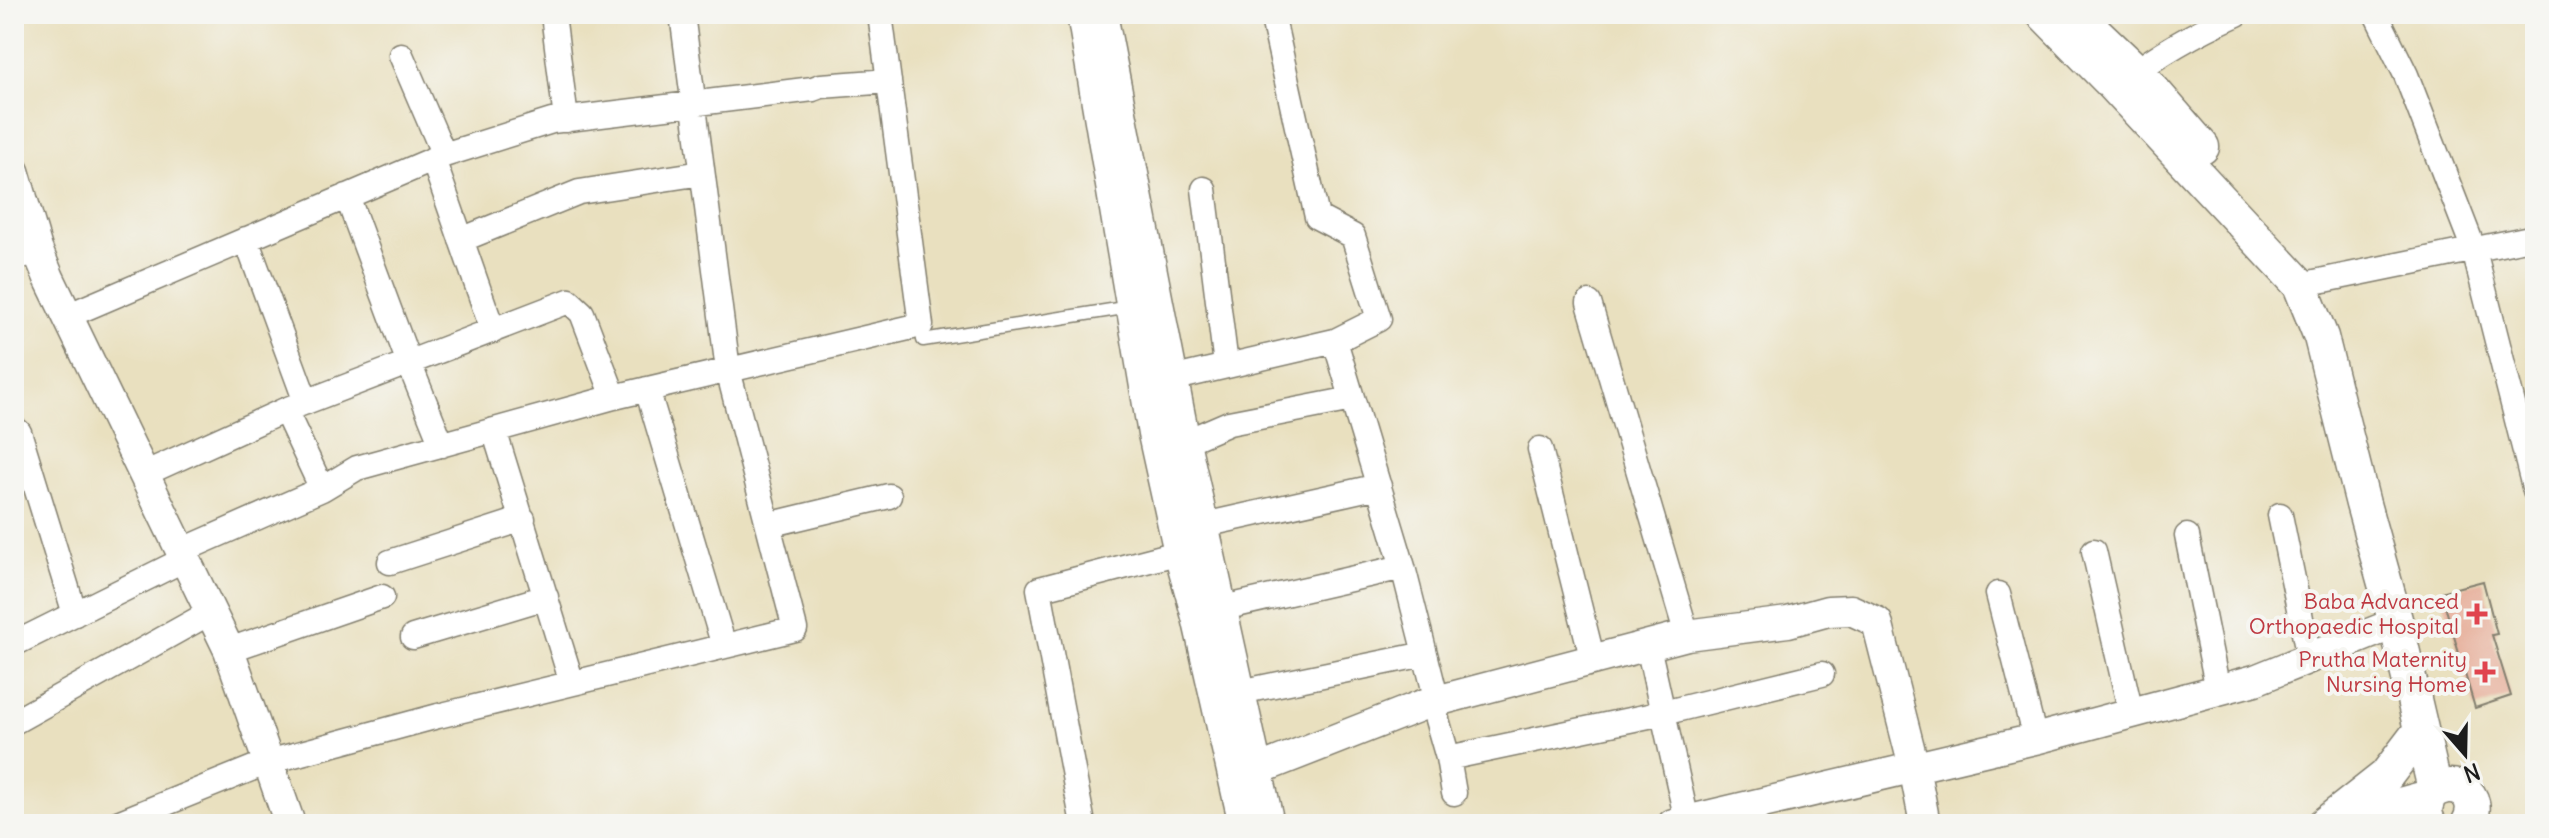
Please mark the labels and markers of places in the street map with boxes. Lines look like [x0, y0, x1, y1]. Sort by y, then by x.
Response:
place label: Baba Advanced Orthopaedic Hospital [2249, 587, 2459, 640]
marker: Baba Advanced Orthopaedic Hospital [2466, 603, 2488, 625]
place label: Prutha Maternity Nursing Home [2298, 645, 2467, 698]
marker: Prutha Maternity Nursing Home [2474, 661, 2496, 683]

